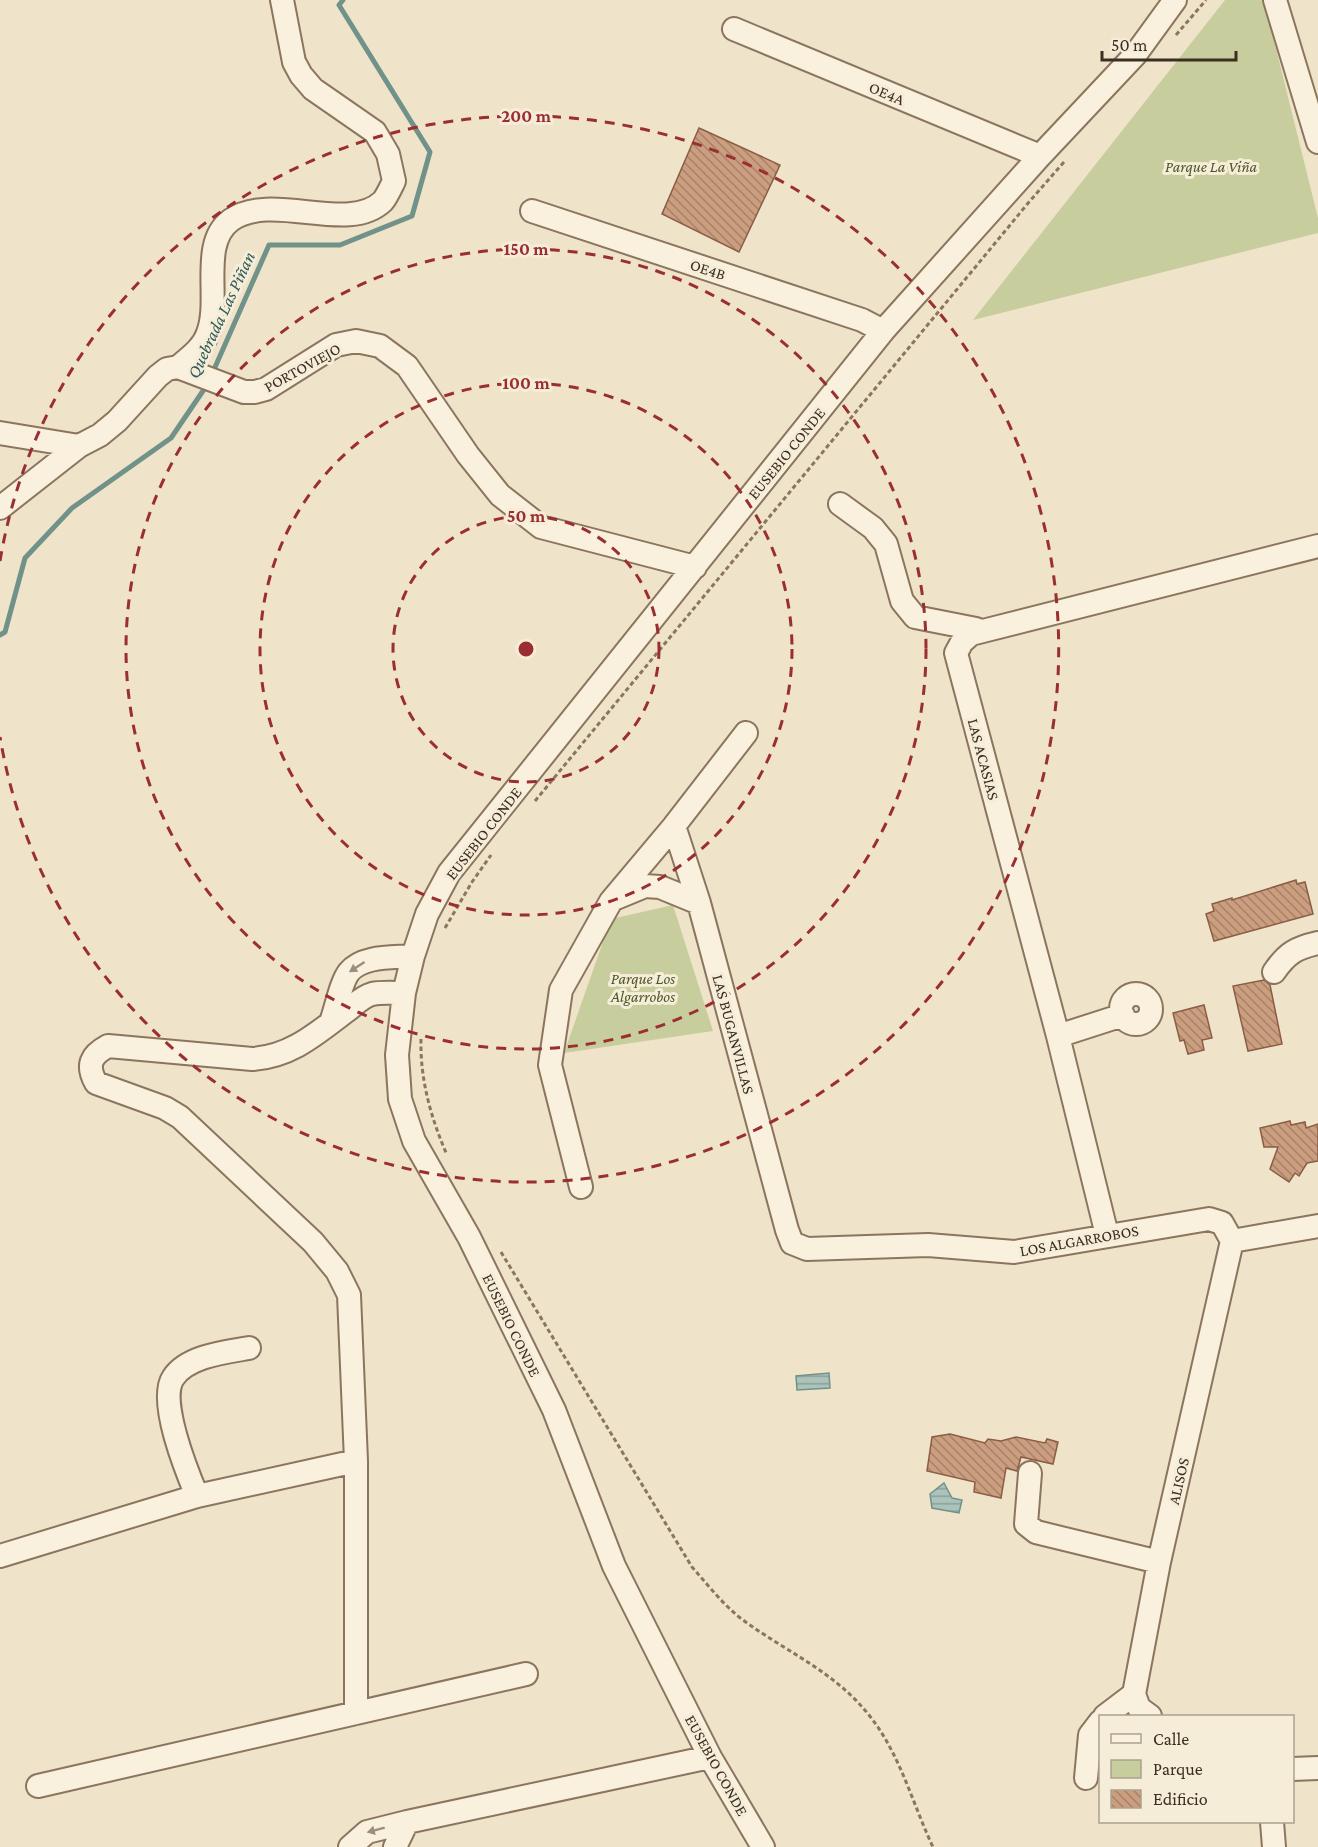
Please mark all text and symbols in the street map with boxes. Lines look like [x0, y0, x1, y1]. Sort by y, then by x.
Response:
scale bar [1102, 24, 1236, 62]
text: 50 m [1111, 35, 1148, 55]
street label: OE4A [867, 78, 908, 109]
text: 200 m [501, 106, 552, 126]
park label: Parque La Viña [1165, 158, 1258, 176]
text: 150 m [503, 239, 549, 259]
water label: Quebrada Las Piñan [183, 248, 259, 382]
street label: OE4B [688, 256, 728, 283]
street label: PORTOVIEJO [261, 340, 344, 396]
text: 100 m [502, 373, 550, 393]
street label: EUSEBIO CONDE [744, 404, 829, 502]
text: 50 m [507, 506, 546, 526]
centre of rings [516, 639, 536, 659]
street label: LAS ACASIAS [964, 717, 1003, 802]
street label: EUSEBIO CONDE [442, 784, 525, 883]
one-way arrow [348, 962, 365, 973]
park label: Parque Los Algarrobos [610, 970, 675, 1006]
street label: LAS BUGANVILLAS [709, 973, 758, 1096]
street label: LOS ALGARROBOS [1018, 1222, 1140, 1259]
street label: EUSEBIO CONDE [479, 1271, 544, 1380]
street label: ALISOS [1165, 1456, 1192, 1506]
street label: EUSEBIO CONDE [682, 1712, 751, 1819]
legend [1099, 1715, 1294, 1823]
text: Calle [1153, 1729, 1189, 1749]
text: Parque [1153, 1759, 1203, 1779]
text: Edificio [1153, 1789, 1208, 1809]
one-way arrow [367, 1825, 385, 1835]

